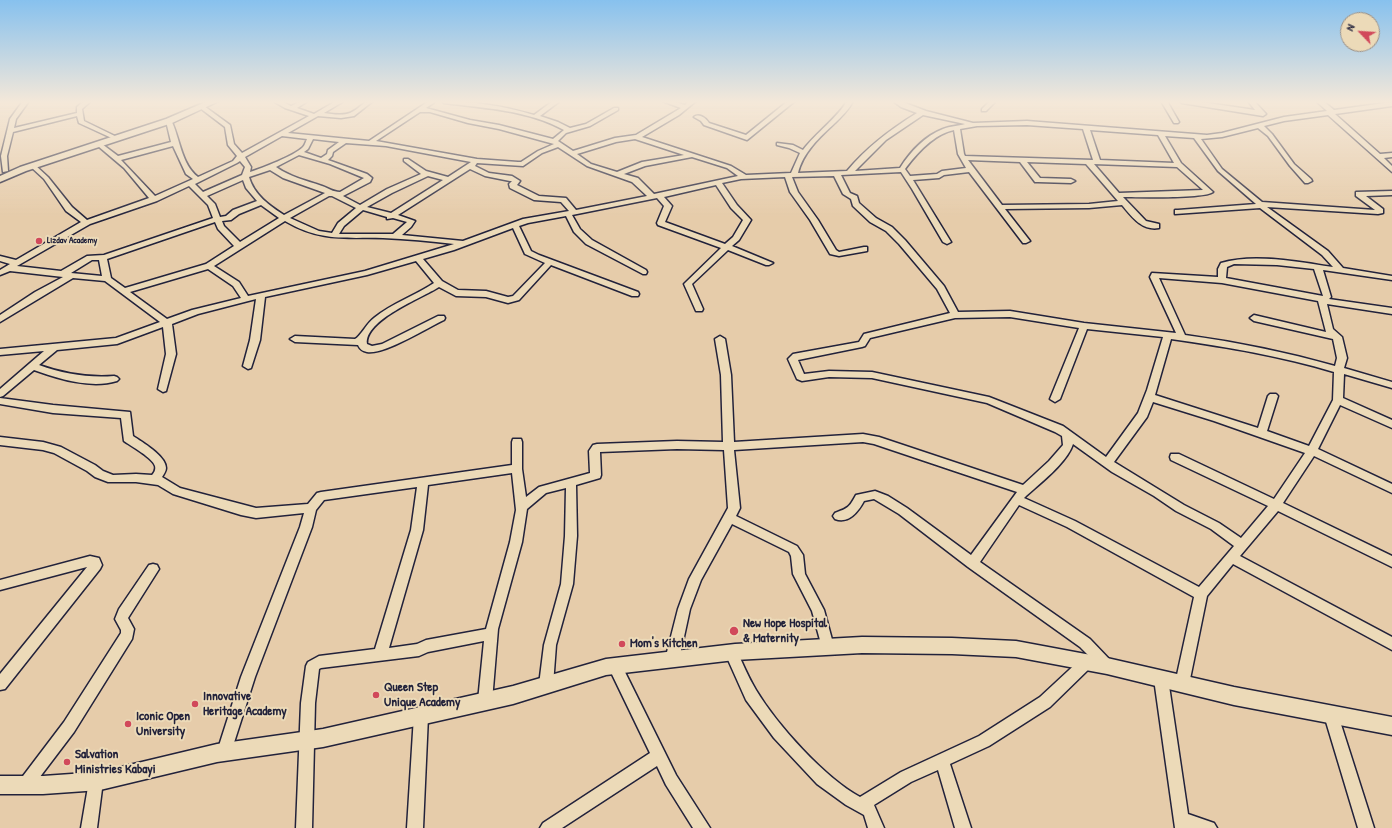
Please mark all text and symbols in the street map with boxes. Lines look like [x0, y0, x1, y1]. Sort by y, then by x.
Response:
north arrow [1340, 12, 1380, 52]
text: N [1342, 22, 1358, 33]
marker: Lizdav Academy [34, 236, 44, 246]
place label: Lizdav Academy [47, 236, 97, 246]
place label: New Hope Hospital & Maternity [743, 616, 827, 647]
marker: New Hope Hospital & Maternity [728, 625, 740, 637]
place label: Mom's Kitchen [630, 636, 698, 652]
marker: Mom's Kitchen [617, 639, 627, 649]
place label: Queen Step Unique Academy [384, 680, 460, 711]
place label: Innovative Heritage Academy [203, 689, 287, 720]
marker: Queen Step Unique Academy [371, 690, 381, 700]
marker: Innovative Heritage Academy [190, 699, 200, 709]
place label: Iconic Open University [136, 709, 190, 740]
marker: Iconic Open University [123, 719, 133, 729]
place label: Salvation Ministries Kabayi [75, 747, 156, 778]
marker: Salvation Ministries Kabayi [62, 757, 72, 767]

